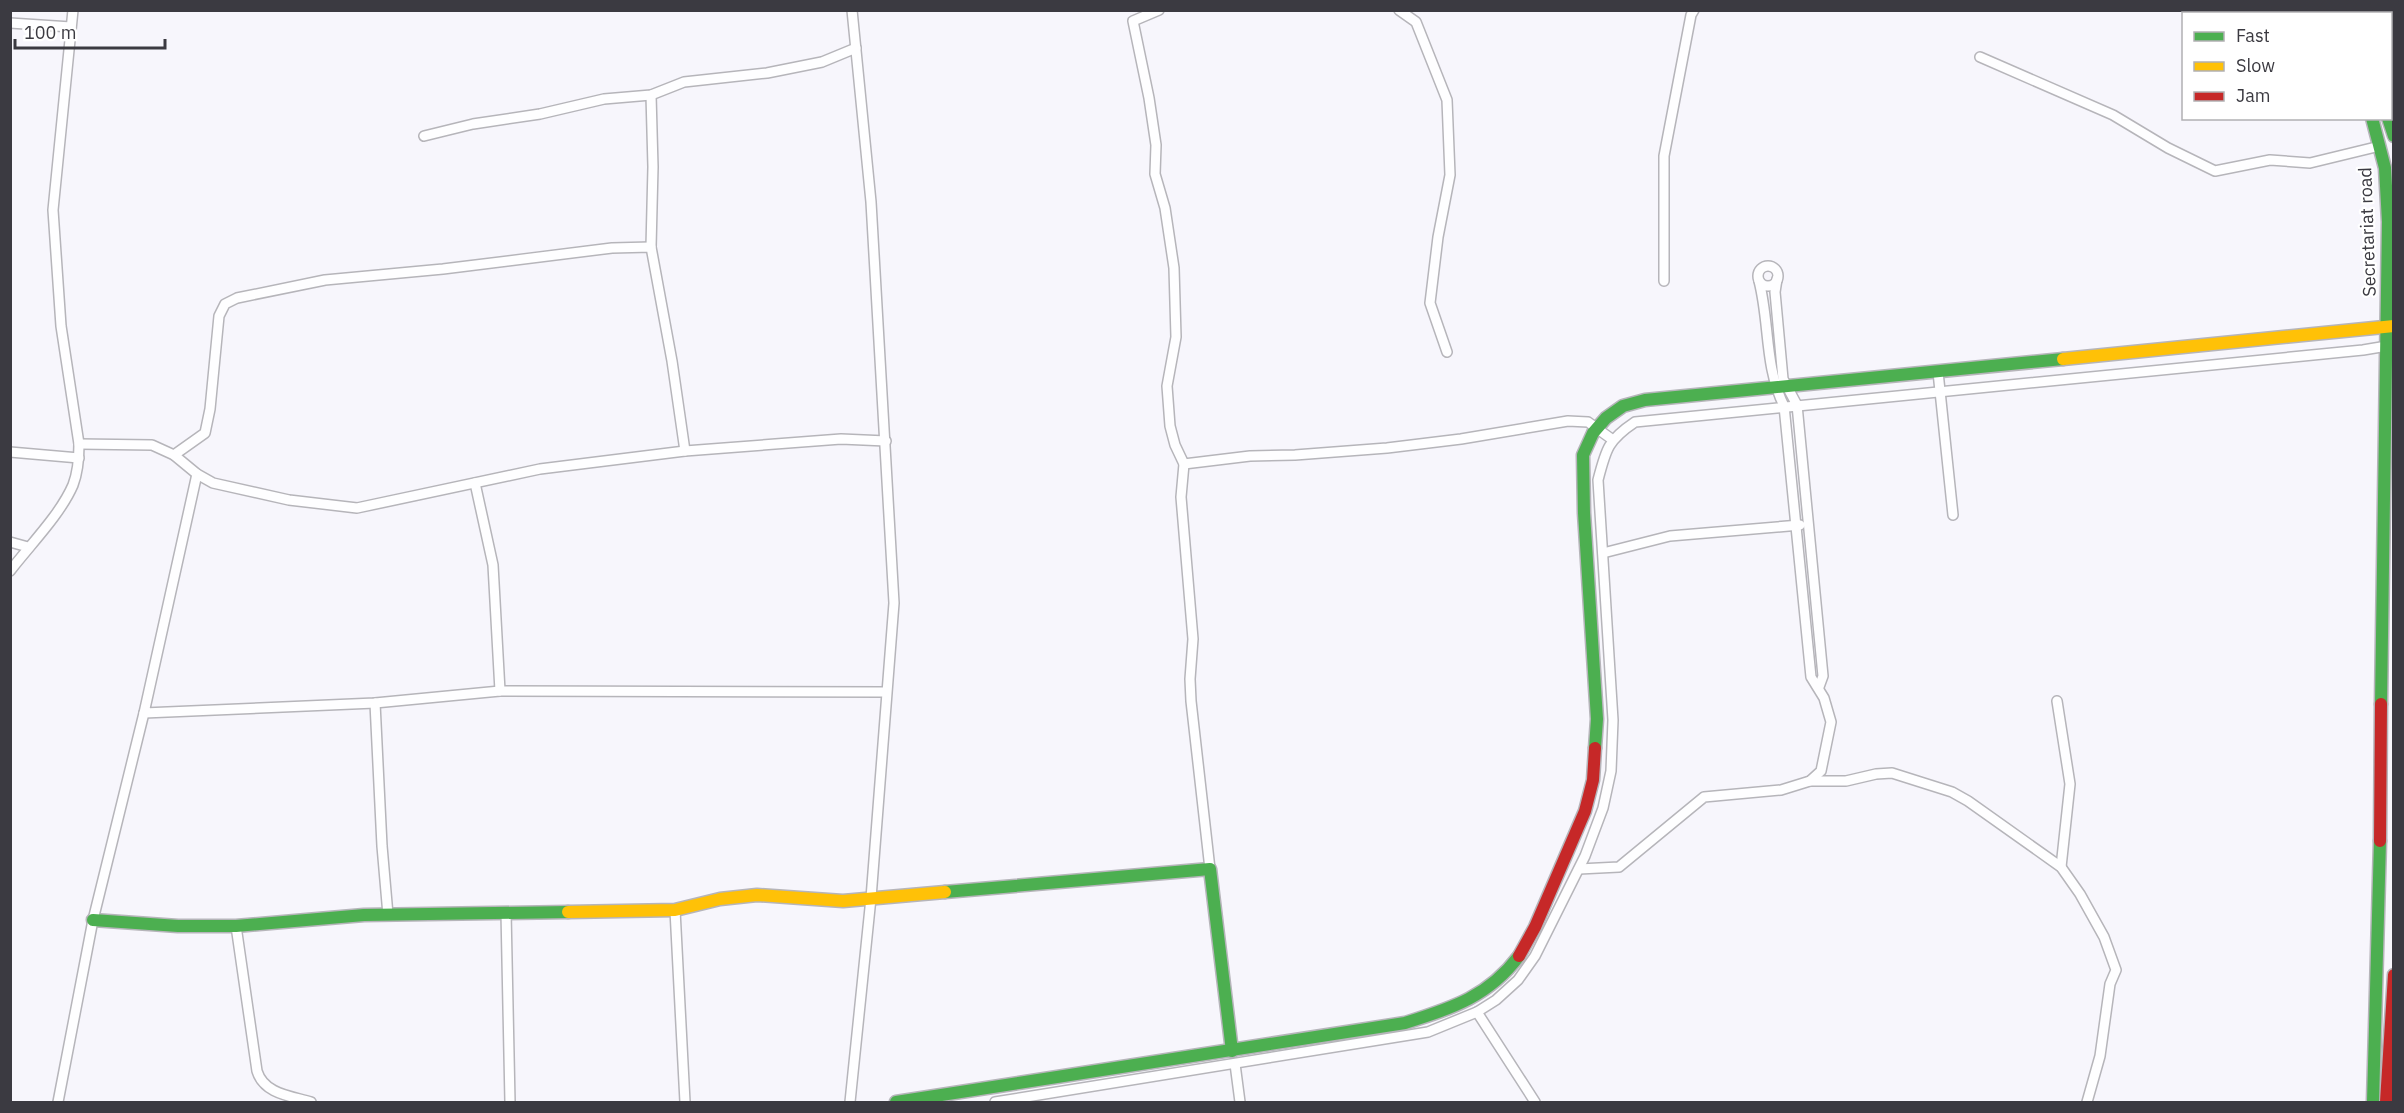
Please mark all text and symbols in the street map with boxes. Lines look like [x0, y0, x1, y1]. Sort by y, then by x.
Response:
scale bar [15, 12, 165, 50]
legend [2182, 12, 2392, 120]
text: 100 m [24, 21, 76, 44]
text: Fast [2236, 24, 2270, 47]
text: Slow [2236, 54, 2275, 77]
text: Jam [2236, 84, 2271, 107]
street label: Secretariat road [2353, 167, 2381, 297]

